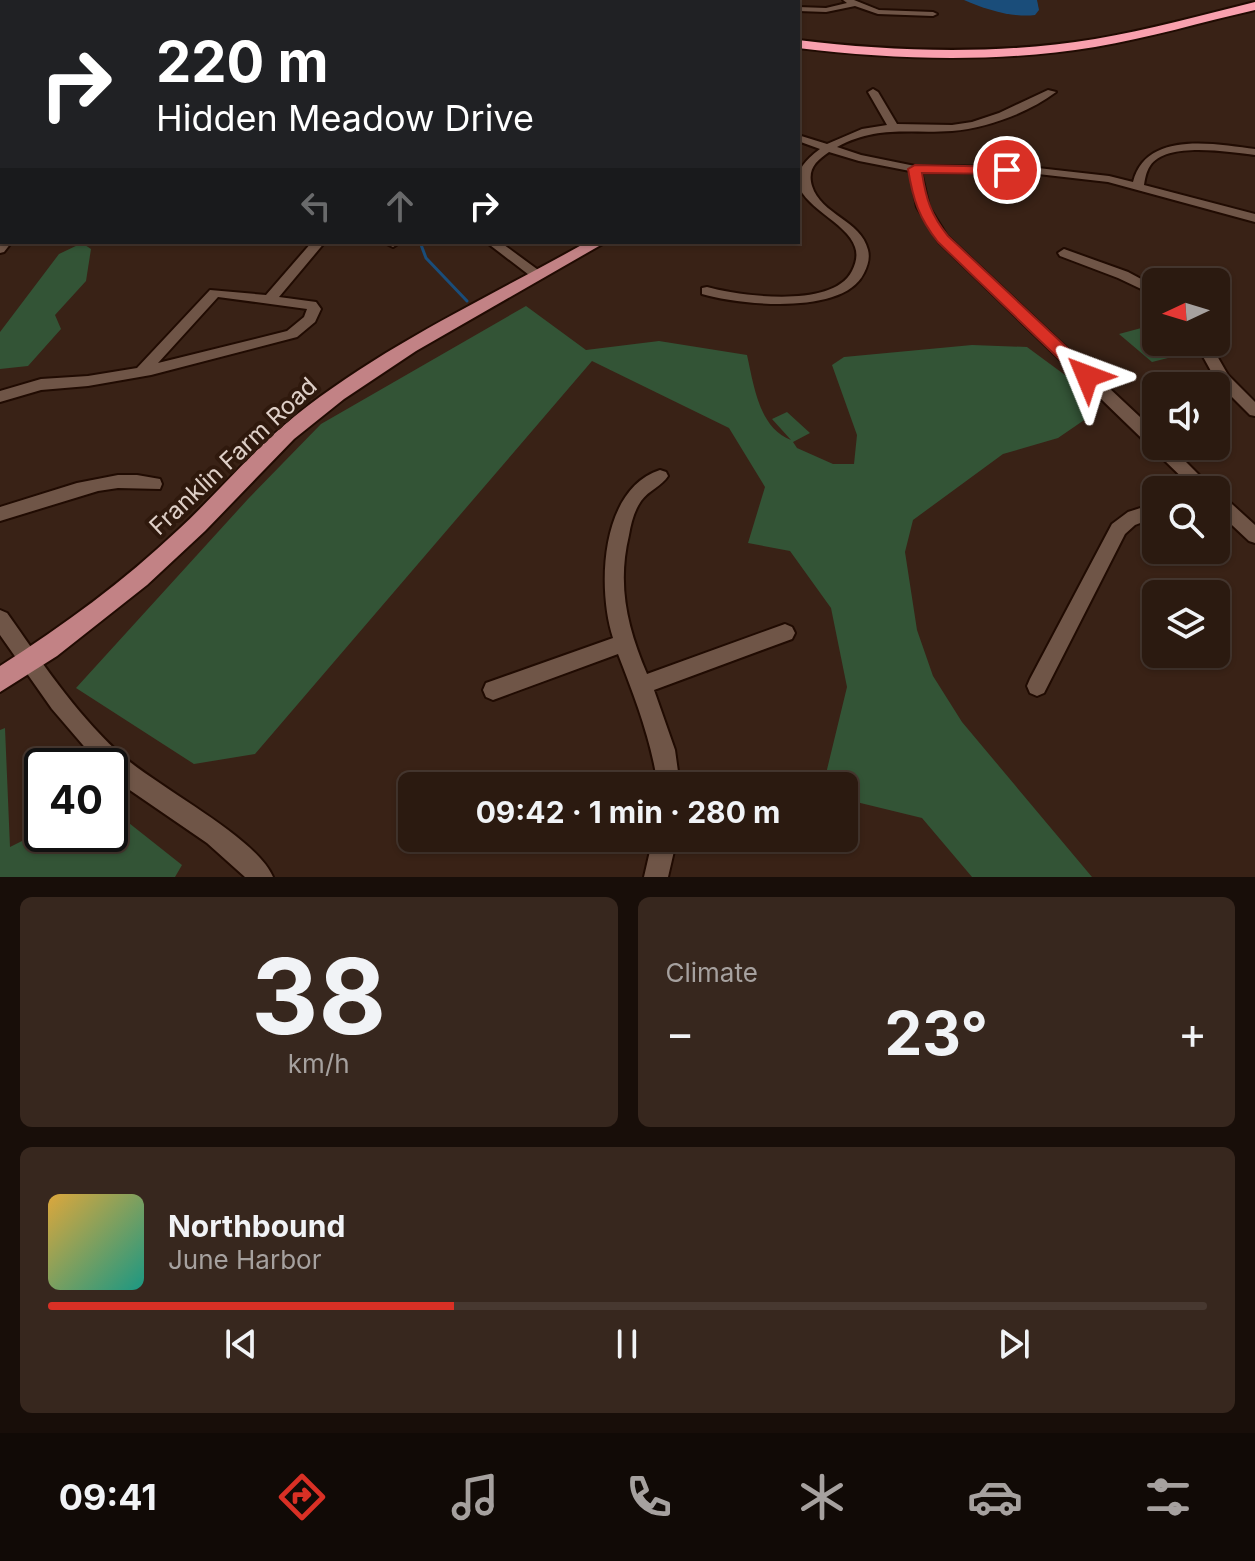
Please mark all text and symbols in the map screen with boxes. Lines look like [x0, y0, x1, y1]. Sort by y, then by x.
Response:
text: 220 m [156, 28, 329, 96]
icon: right [24, 32, 128, 136]
text: Hidden Meadow Drive [156, 96, 534, 140]
pin [973, 136, 1041, 204]
icon: arrive [985, 148, 1029, 192]
icon: left [294, 184, 338, 228]
icon: ahead [378, 184, 422, 228]
icon: right [462, 184, 506, 228]
north arrow [1142, 268, 1230, 356]
map controls [1142, 268, 1230, 668]
position arrow [1045, 334, 1129, 418]
street label: Franklin Farm Road [143, 371, 323, 541]
button: sound [1142, 372, 1230, 460]
button: search [1142, 476, 1230, 564]
button: layers [1142, 580, 1230, 668]
speed limit sign: 40 [24, 748, 128, 852]
text: 09:42 · 1 min · 280 m [476, 794, 780, 830]
text: 38 [251, 933, 386, 1059]
text: Climate [666, 957, 758, 988]
text: 23° [884, 997, 988, 1069]
text: − [666, 1006, 695, 1060]
text: + [1178, 1006, 1207, 1060]
text: km/h [288, 1048, 350, 1079]
text: Northbound [168, 1208, 345, 1244]
text: June Harbor [168, 1244, 321, 1275]
icon: previous [219, 1322, 263, 1366]
icon: pause [605, 1322, 649, 1366]
icon: next [992, 1322, 1036, 1366]
icon: directions [274, 1469, 330, 1525]
icon: music [447, 1469, 503, 1525]
icon: phone [621, 1469, 677, 1525]
icon: climate [794, 1469, 850, 1525]
icon: car [967, 1469, 1023, 1525]
icon: filters [1140, 1469, 1196, 1525]
text: 09:41 [59, 1475, 157, 1519]

